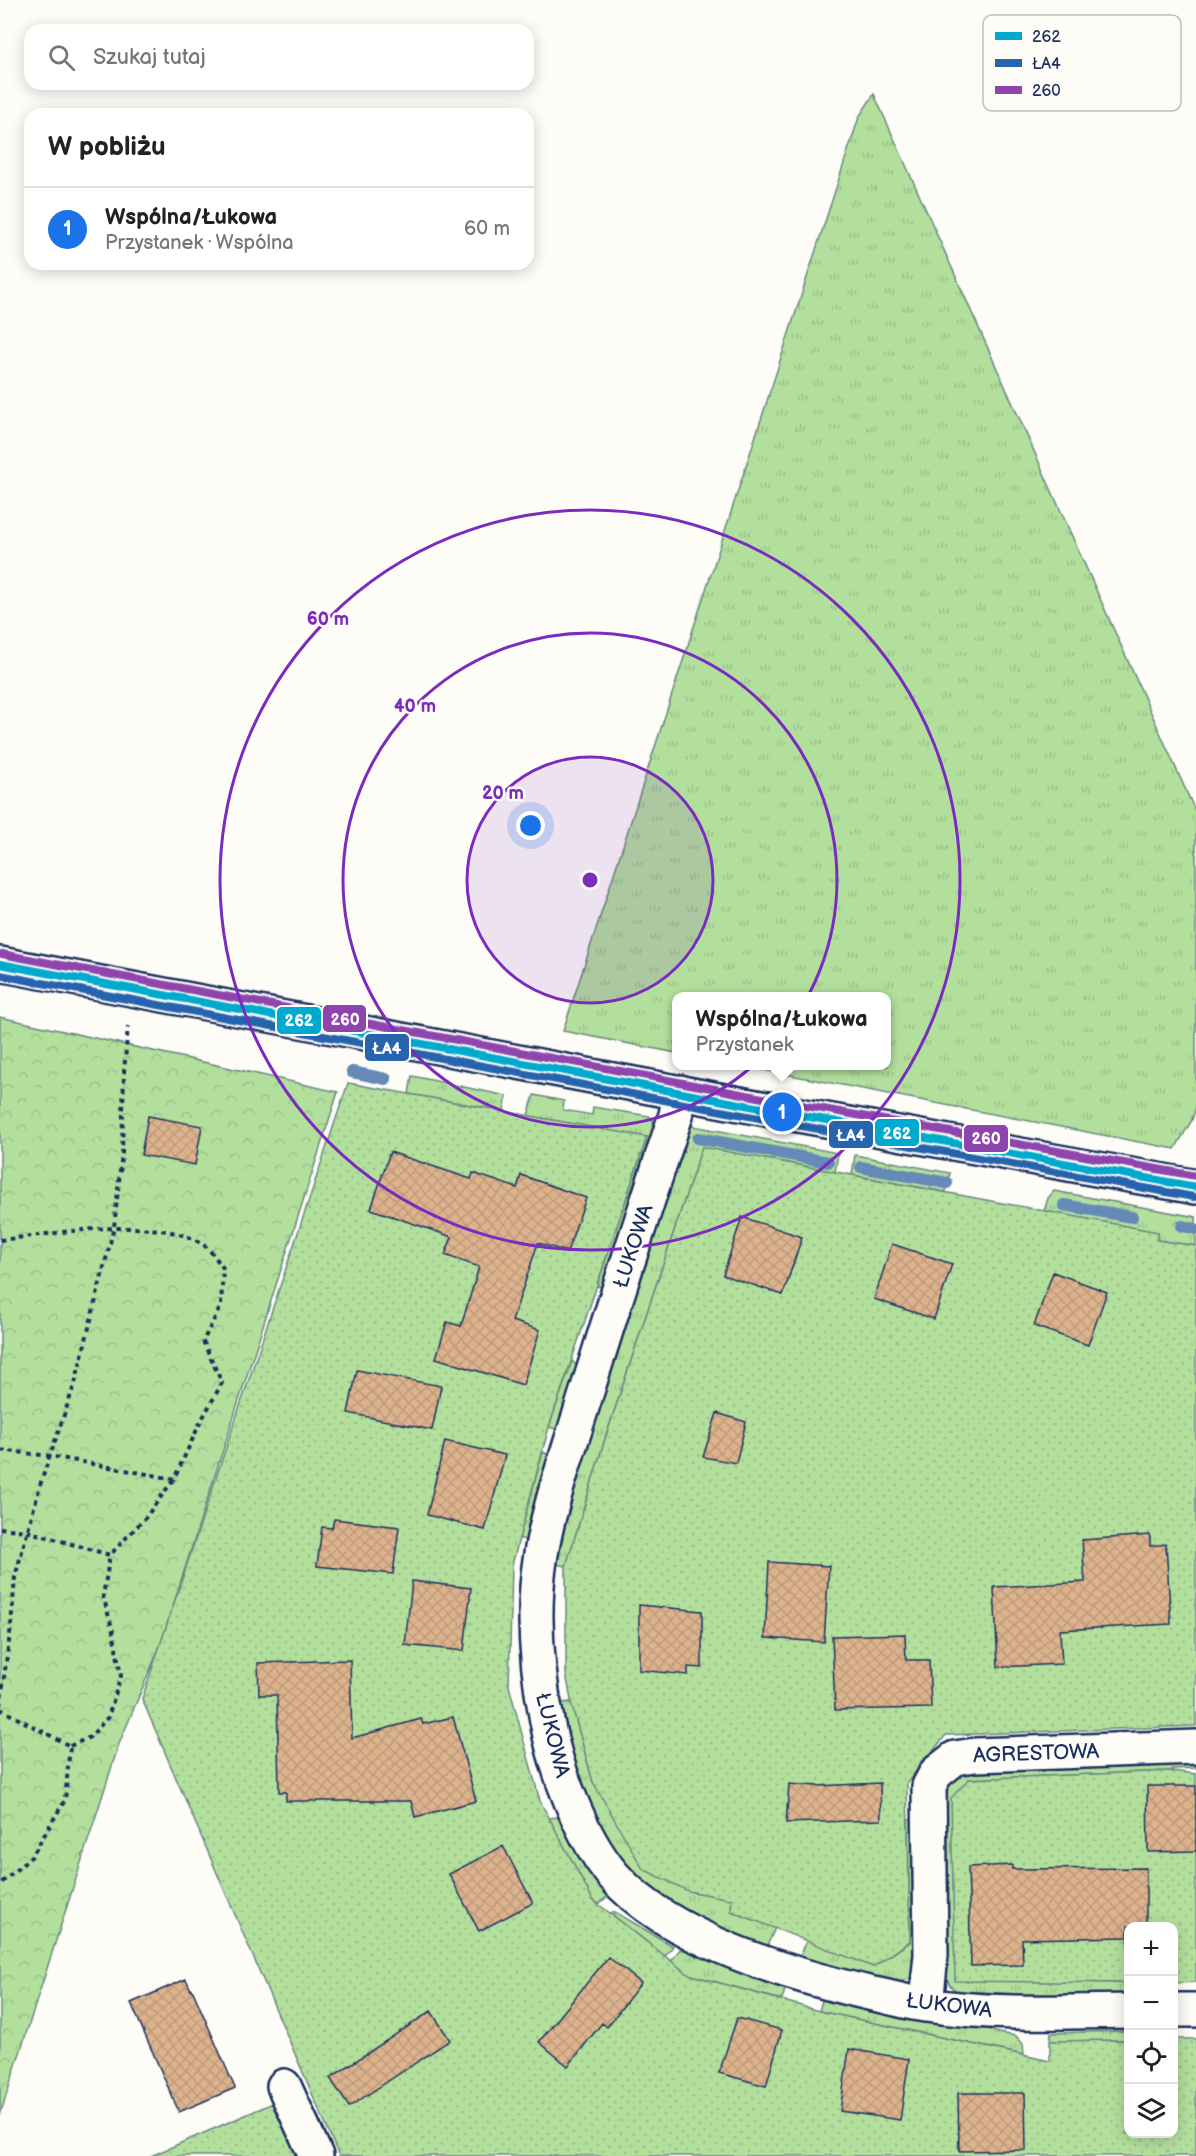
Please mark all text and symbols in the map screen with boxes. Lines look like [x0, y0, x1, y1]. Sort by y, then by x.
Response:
legend [983, 15, 1181, 111]
search box [24, 24, 534, 90]
text: 262 [1032, 28, 1061, 47]
icon: search [45, 41, 78, 74]
text: Szukaj tutaj [93, 44, 206, 71]
text: ŁA4 [1032, 55, 1061, 74]
text: 260 [1032, 82, 1061, 101]
text: W pobliżu [48, 132, 166, 163]
text: Wspólna/Łukowa [105, 204, 277, 231]
text: 1 [63, 217, 72, 241]
text: 60 m [464, 217, 510, 241]
text: Przystanek · Wspólna [105, 231, 294, 255]
text: 60 m [307, 609, 349, 630]
text: 40 m [394, 696, 436, 717]
text: 20 m [482, 783, 524, 804]
your location [516, 811, 545, 840]
centre of rings [580, 870, 600, 890]
popup [672, 992, 891, 1070]
line badge: 260 [322, 1004, 367, 1033]
line badge: 262 [276, 1006, 322, 1035]
text: Wspólna/Łukowa [695, 1006, 868, 1033]
text: 260 [330, 1011, 360, 1030]
text: 262 [285, 1012, 314, 1031]
line badge: ŁA4 [364, 1033, 410, 1062]
text: Przystanek [695, 1033, 794, 1057]
text: ŁA4 [372, 1040, 402, 1059]
pin: 1 [762, 1090, 802, 1134]
line badge: 262 [874, 1118, 920, 1147]
line badge: ŁA4 [828, 1120, 874, 1149]
line badge: 260 [963, 1124, 1009, 1153]
text: 262 [883, 1125, 912, 1144]
text: ŁA4 [836, 1127, 866, 1146]
text: 260 [971, 1130, 1001, 1149]
street label: ŁUKOWA [608, 1201, 659, 1291]
street label: ŁUKOWA [530, 1690, 575, 1780]
street label: AGRESTOWA [973, 1739, 1100, 1768]
map controls [1124, 1922, 1178, 2138]
button: + [1124, 1922, 1178, 1976]
button: − [1124, 1976, 1178, 2030]
street label: ŁUKOWA [904, 1988, 994, 2023]
button: locate [1124, 2030, 1178, 2084]
button: layers [1124, 2084, 1178, 2138]

